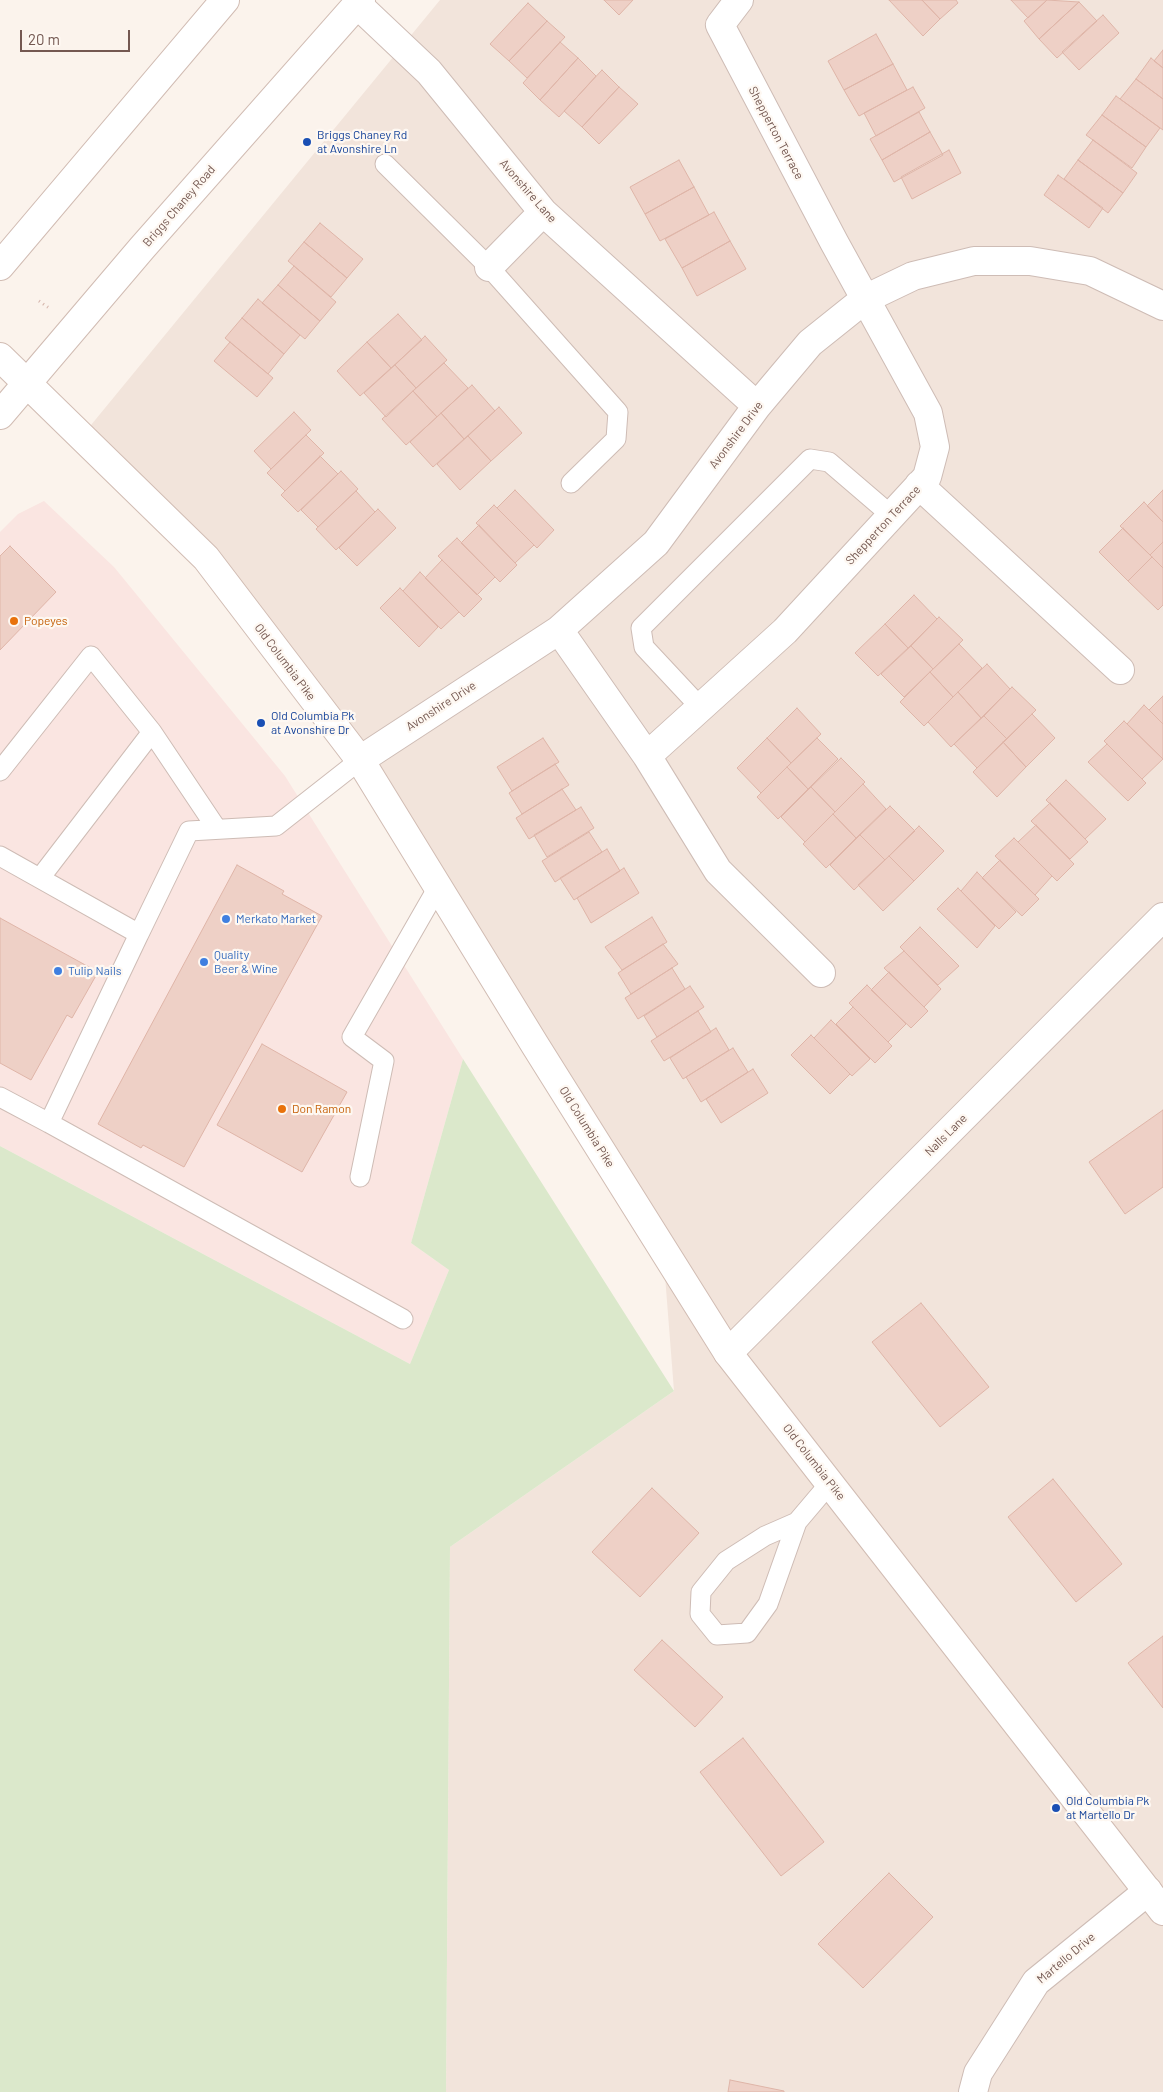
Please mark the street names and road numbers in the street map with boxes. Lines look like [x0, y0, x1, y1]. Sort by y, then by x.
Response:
street label: Shepperton Terrace [745, 84, 807, 182]
street label: Avonshire Lane [496, 156, 560, 226]
street label: Briggs Chaney Road [140, 162, 218, 250]
street label: Avonshire Drive [706, 398, 766, 472]
street label: Shepperton Terrace [843, 482, 923, 568]
street label: Old Columbia Pike [251, 621, 319, 703]
street label: Avonshire Drive [403, 678, 479, 734]
street label: Old Columbia Pike [556, 1084, 618, 1170]
street label: Nalls Lane [922, 1111, 970, 1159]
street label: Old Columbia Pike [780, 1421, 848, 1503]
street label: Martello Drive [1034, 1930, 1098, 1986]

